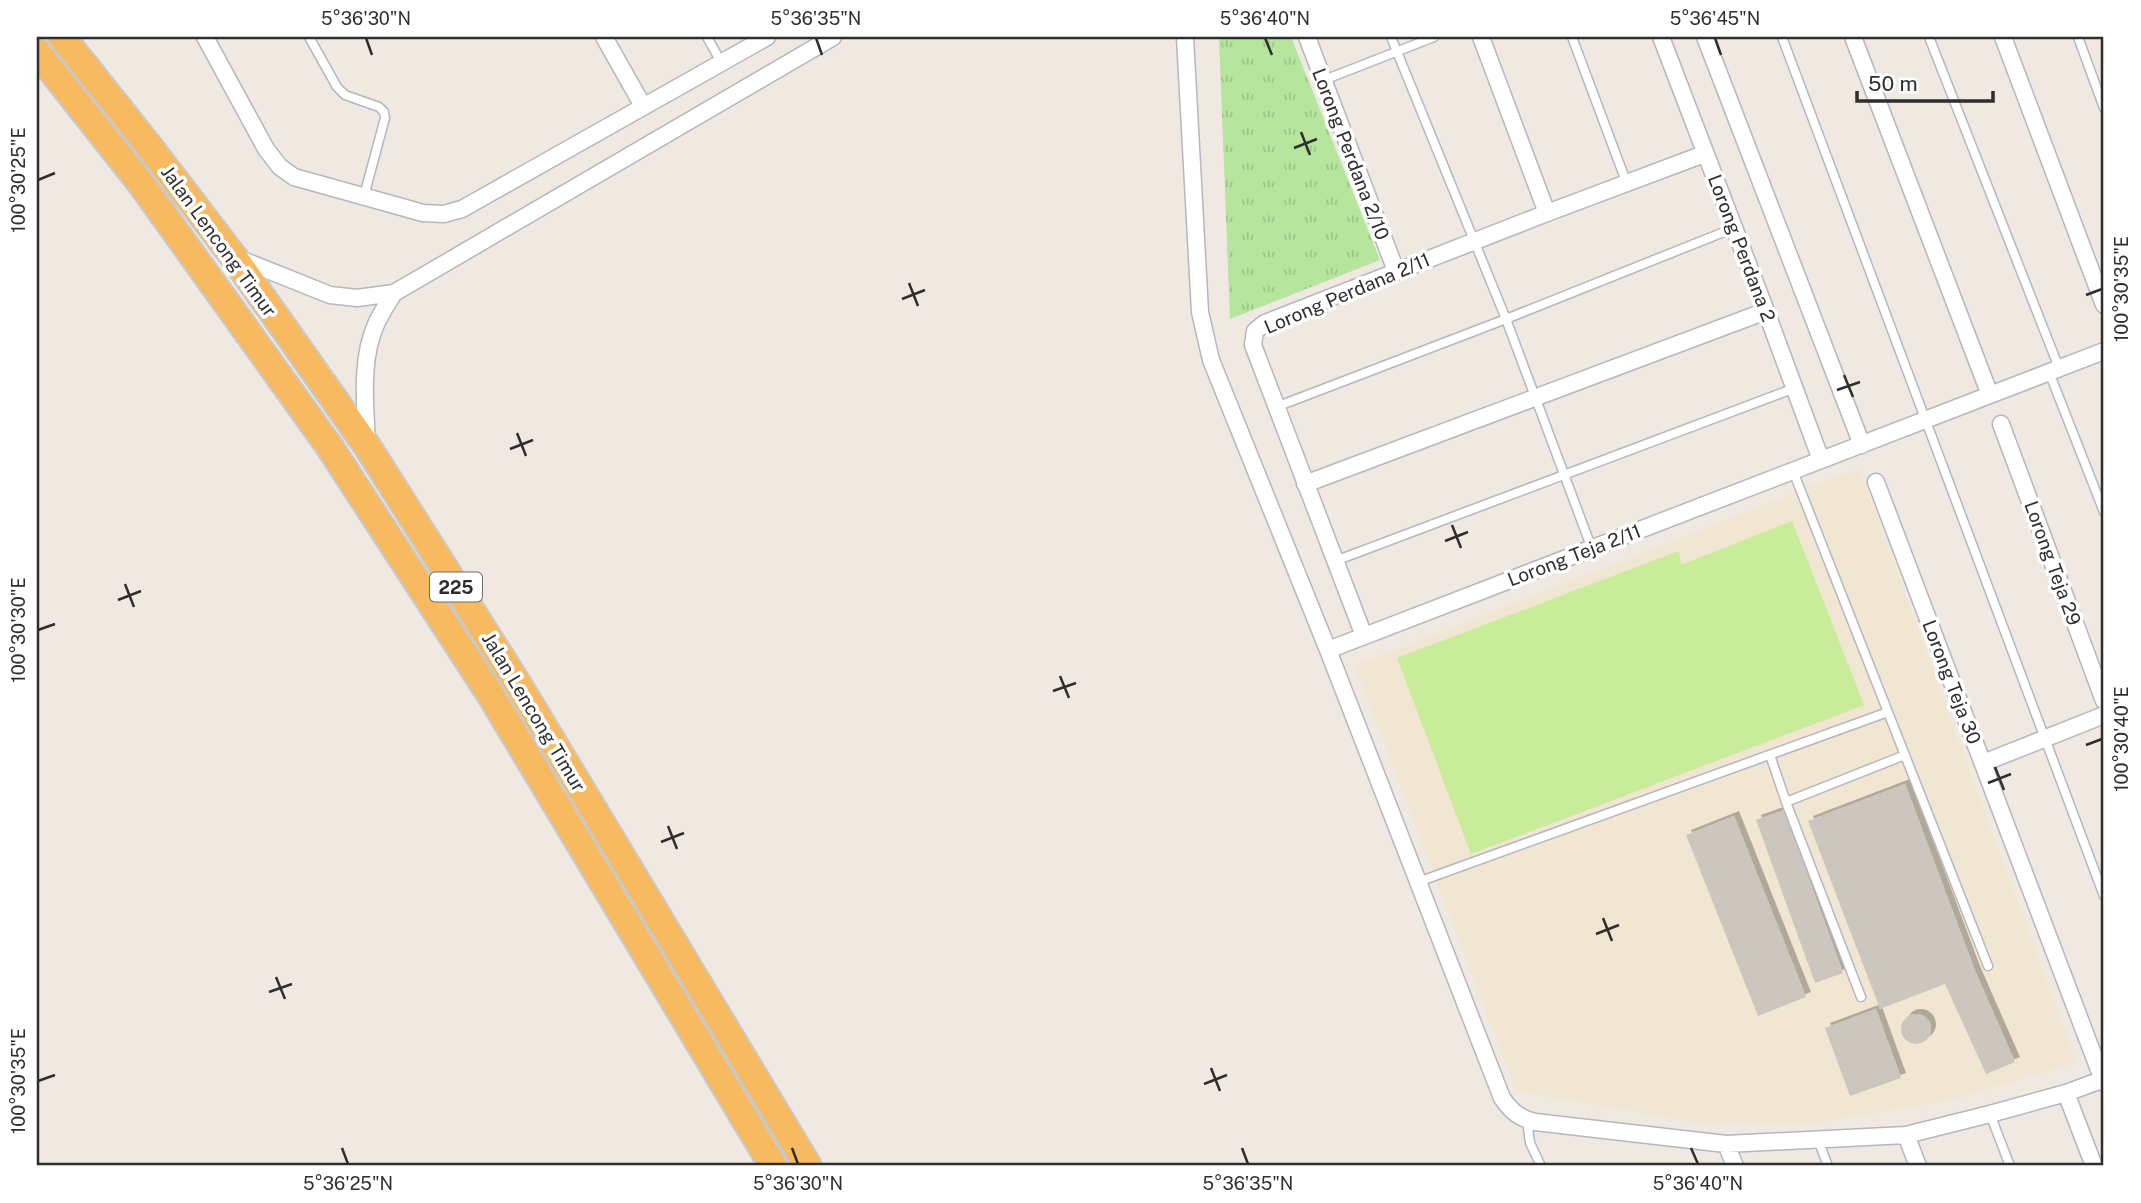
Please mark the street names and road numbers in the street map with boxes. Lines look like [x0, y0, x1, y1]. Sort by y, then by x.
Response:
street label: Lorong Perdana 2/10 [1308, 65, 1394, 243]
street label: Jalan Lencong Timur [157, 161, 281, 321]
street label: Lorong Perdana 2 [1704, 171, 1780, 325]
street label: Lorong Perdana 2/11 [1261, 248, 1433, 338]
street label: Lorong Teja 29 [2020, 498, 2086, 628]
street label: Lorong Teja 2/11 [1504, 519, 1644, 591]
road number: 225 [430, 572, 482, 602]
street label: Lorong Teja 30 [1918, 617, 1986, 747]
street label: Jalan Lencong Timur [478, 629, 590, 795]

